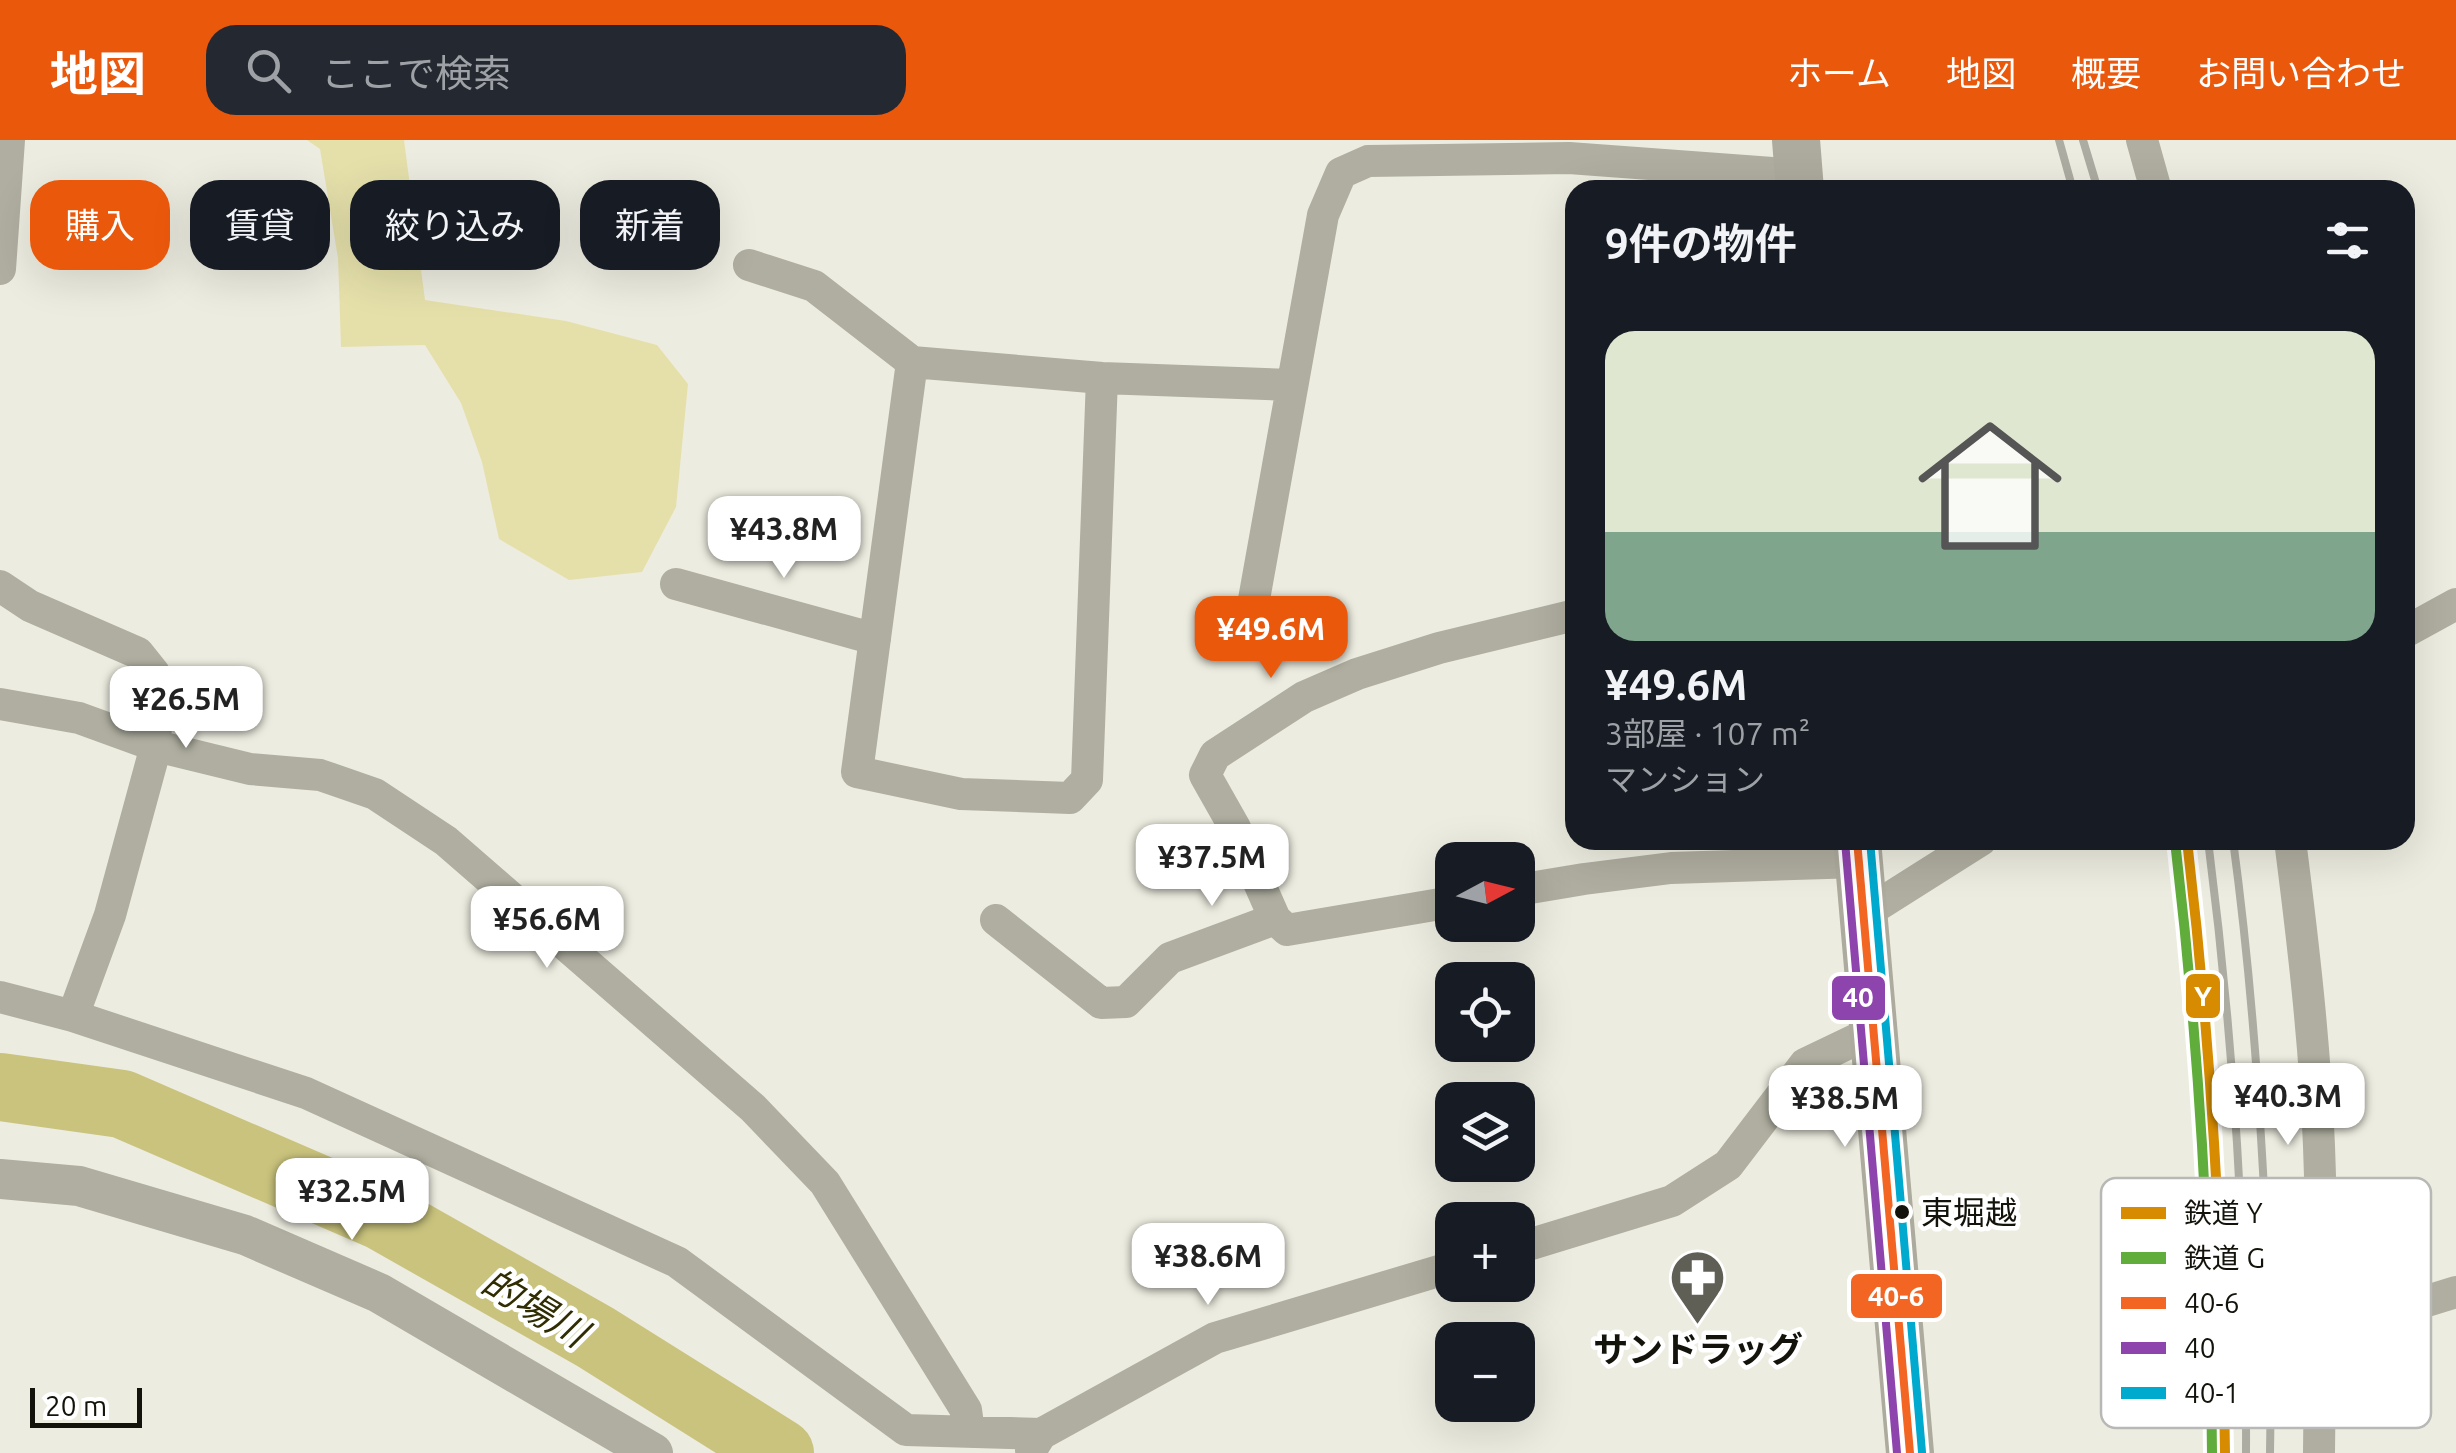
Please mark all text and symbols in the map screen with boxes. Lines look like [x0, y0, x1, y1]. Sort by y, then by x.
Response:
search box [206, 25, 906, 115]
icon: search [241, 43, 296, 98]
text: 地図 [50, 46, 146, 100]
text: ここで検索 [321, 52, 511, 94]
text: ホーム [1787, 53, 1891, 93]
text: 地図 [1946, 53, 2016, 93]
text: 概要 [2071, 53, 2141, 93]
text: お問い合わせ [2196, 53, 2406, 93]
chip: 購入 [30, 180, 170, 270]
chip: 賃貸 [190, 180, 330, 270]
chip: 絞り込み [350, 180, 560, 270]
chip: 新着 [580, 180, 720, 270]
icon: filters [2320, 213, 2375, 268]
text: 9件の物件 [1605, 220, 1797, 267]
icon: home [1900, 396, 2080, 576]
pin: ¥43.8M [703, 496, 865, 581]
text: ¥43.8M [730, 510, 838, 546]
pin: ¥49.6M [1190, 596, 1352, 681]
text: ¥49.6M [1217, 610, 1325, 646]
text: ¥49.6M [1605, 661, 1747, 708]
pin: ¥26.5M [105, 666, 267, 751]
text: ¥26.5M [132, 680, 240, 716]
text: 3部屋 · 107 m² [1605, 715, 1810, 751]
text: マンション [1605, 761, 1765, 797]
pin: ¥37.5M [1131, 824, 1293, 909]
text: ¥37.5M [1158, 838, 1266, 874]
north arrow [1435, 842, 1535, 942]
map controls [1435, 842, 1535, 1422]
pin: ¥56.6M [466, 886, 628, 971]
text: ¥56.6M [493, 900, 601, 936]
button: locate [1435, 962, 1535, 1062]
line badge: Y [2184, 972, 2222, 1020]
line badge: 40 [1830, 974, 1887, 1022]
text: Y [2194, 980, 2212, 1011]
text: 40 [1842, 981, 1874, 1012]
pin: ¥40.3M [2207, 1063, 2369, 1148]
pin: ¥38.5M [1764, 1065, 1926, 1150]
text: ¥40.3M [2234, 1077, 2342, 1113]
text: ¥38.5M [1791, 1079, 1899, 1115]
button: layers [1435, 1082, 1535, 1182]
pin: ¥32.5M [271, 1158, 433, 1243]
text: ¥32.5M [298, 1172, 406, 1208]
legend [2101, 1178, 2431, 1428]
place label: 東堀越 [1921, 1194, 2017, 1230]
text: 鉄道 Y [2184, 1197, 2263, 1228]
button: + [1435, 1202, 1535, 1302]
marker: 東堀越 [1892, 1202, 1912, 1222]
pin: ¥38.6M [1127, 1223, 1289, 1308]
text: ¥38.6M [1154, 1237, 1262, 1273]
text: 鉄道 G [2184, 1242, 2265, 1273]
pharmacy icon: サンドラッグ [1668, 1248, 1728, 1327]
water label: 的場川 [475, 1260, 598, 1356]
line badge: 40-6 [1849, 1272, 1944, 1320]
text: 40-6 [1868, 1280, 1924, 1311]
text: 40-6 [2184, 1287, 2239, 1318]
button: − [1435, 1322, 1535, 1422]
place label: サンドラッグ [1593, 1329, 1803, 1369]
text: 40 [2184, 1332, 2216, 1363]
text: 40-1 [2184, 1377, 2239, 1408]
scale bar [30, 1383, 142, 1428]
text: 20 m [45, 1390, 107, 1421]

